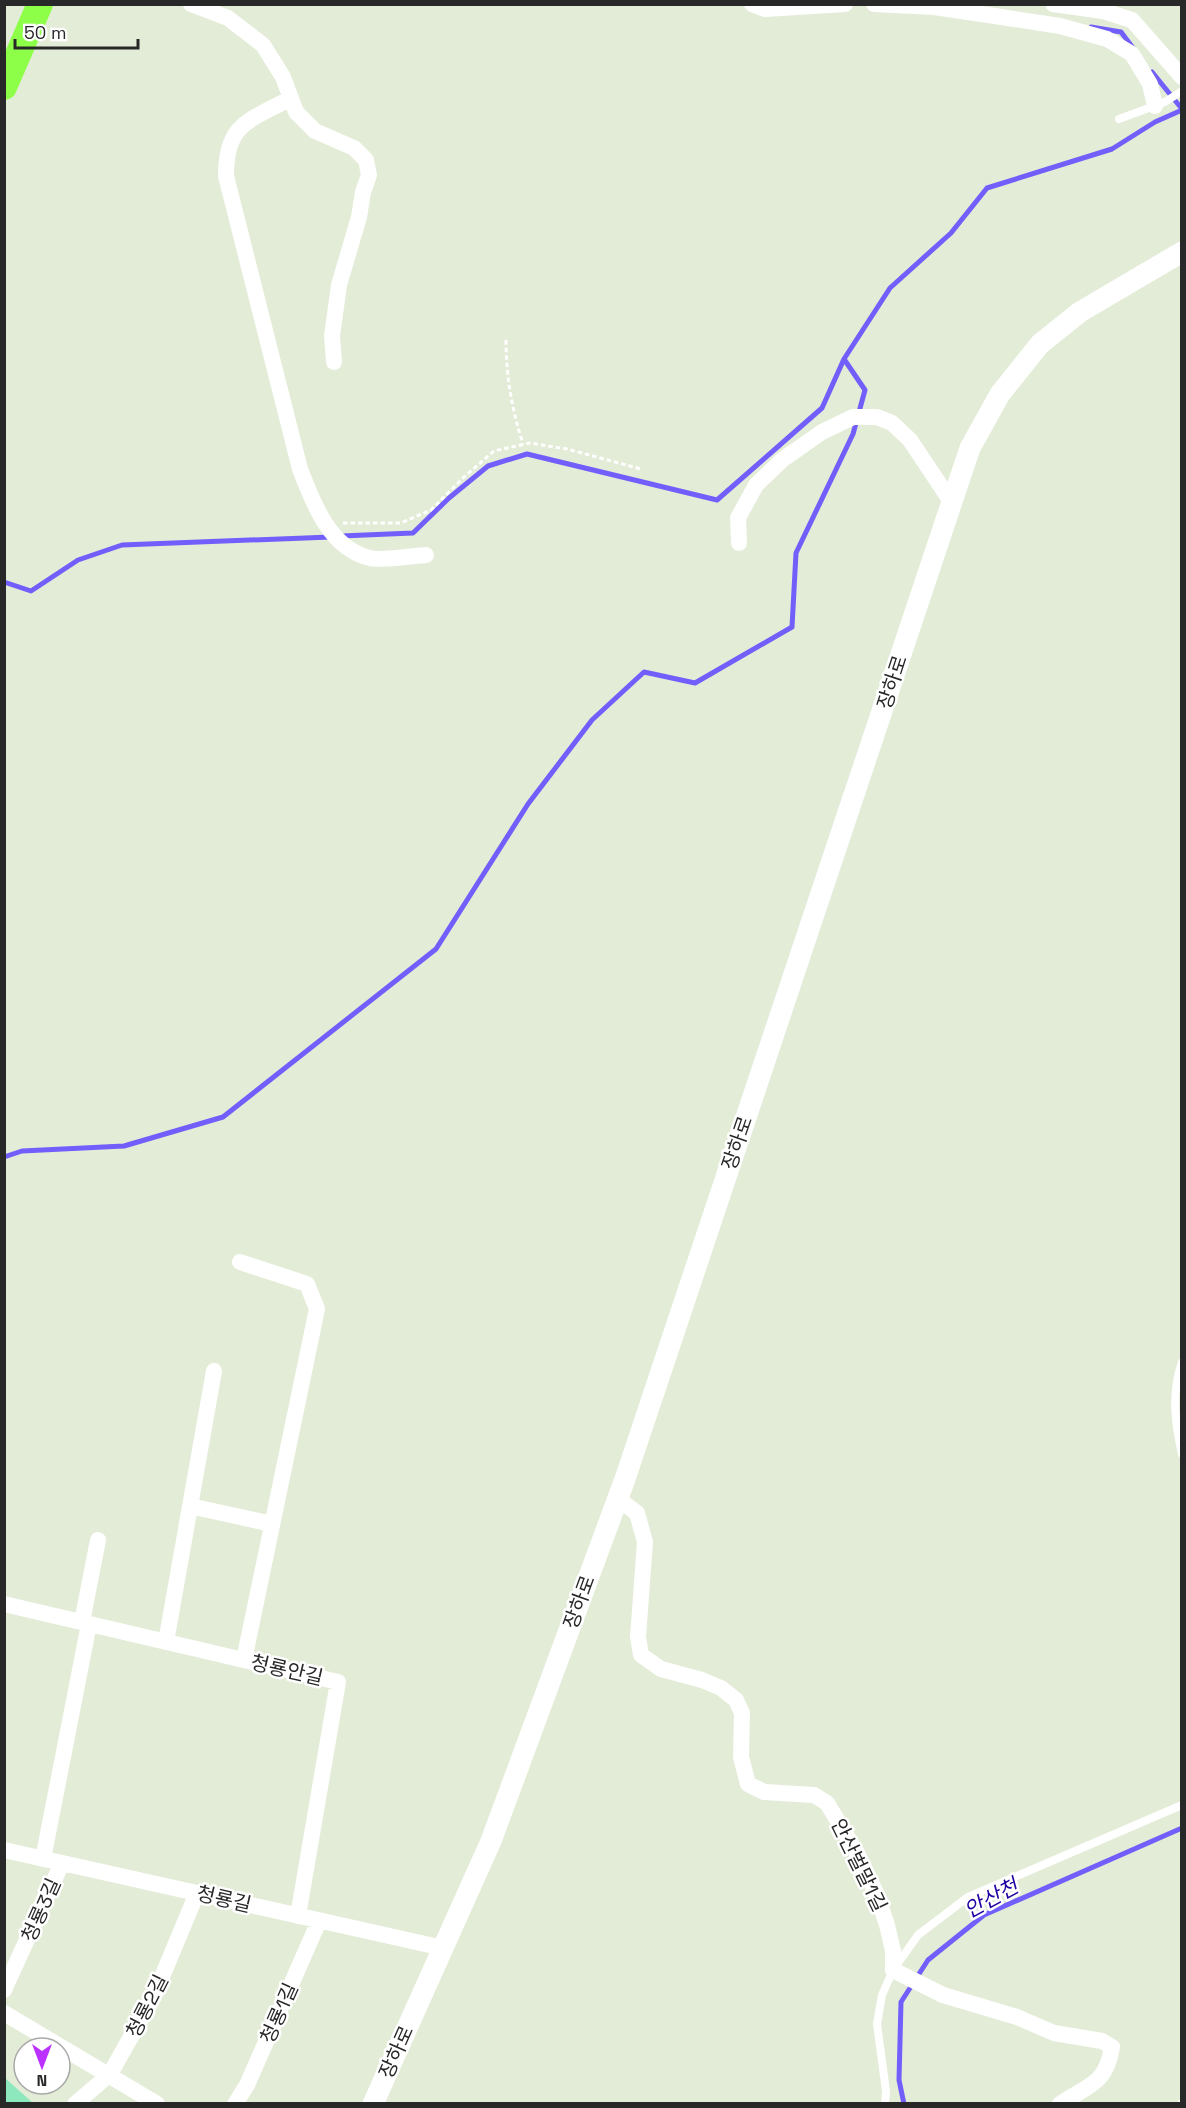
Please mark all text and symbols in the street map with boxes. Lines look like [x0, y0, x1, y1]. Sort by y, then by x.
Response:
scale bar [15, 12, 138, 50]
text: 50 m [24, 21, 66, 44]
street label: 장하로 [871, 652, 913, 712]
street label: 장하로 [716, 1113, 758, 1173]
street label: 장하로 [557, 1572, 601, 1632]
street label: 청룡안길 [248, 1649, 326, 1691]
street label: 안산벌말1길 [825, 1814, 893, 1916]
water label: 안산천 [959, 1871, 1025, 1924]
street label: 청룡3길 [15, 1874, 67, 1946]
street label: 청룡길 [194, 1880, 254, 1918]
street label: 청룡2길 [120, 1970, 174, 2042]
street label: 청룡1길 [254, 1979, 304, 2047]
street label: 장하로 [373, 2021, 419, 2083]
north arrow [12, 2036, 72, 2096]
text: N [37, 2070, 47, 2091]

